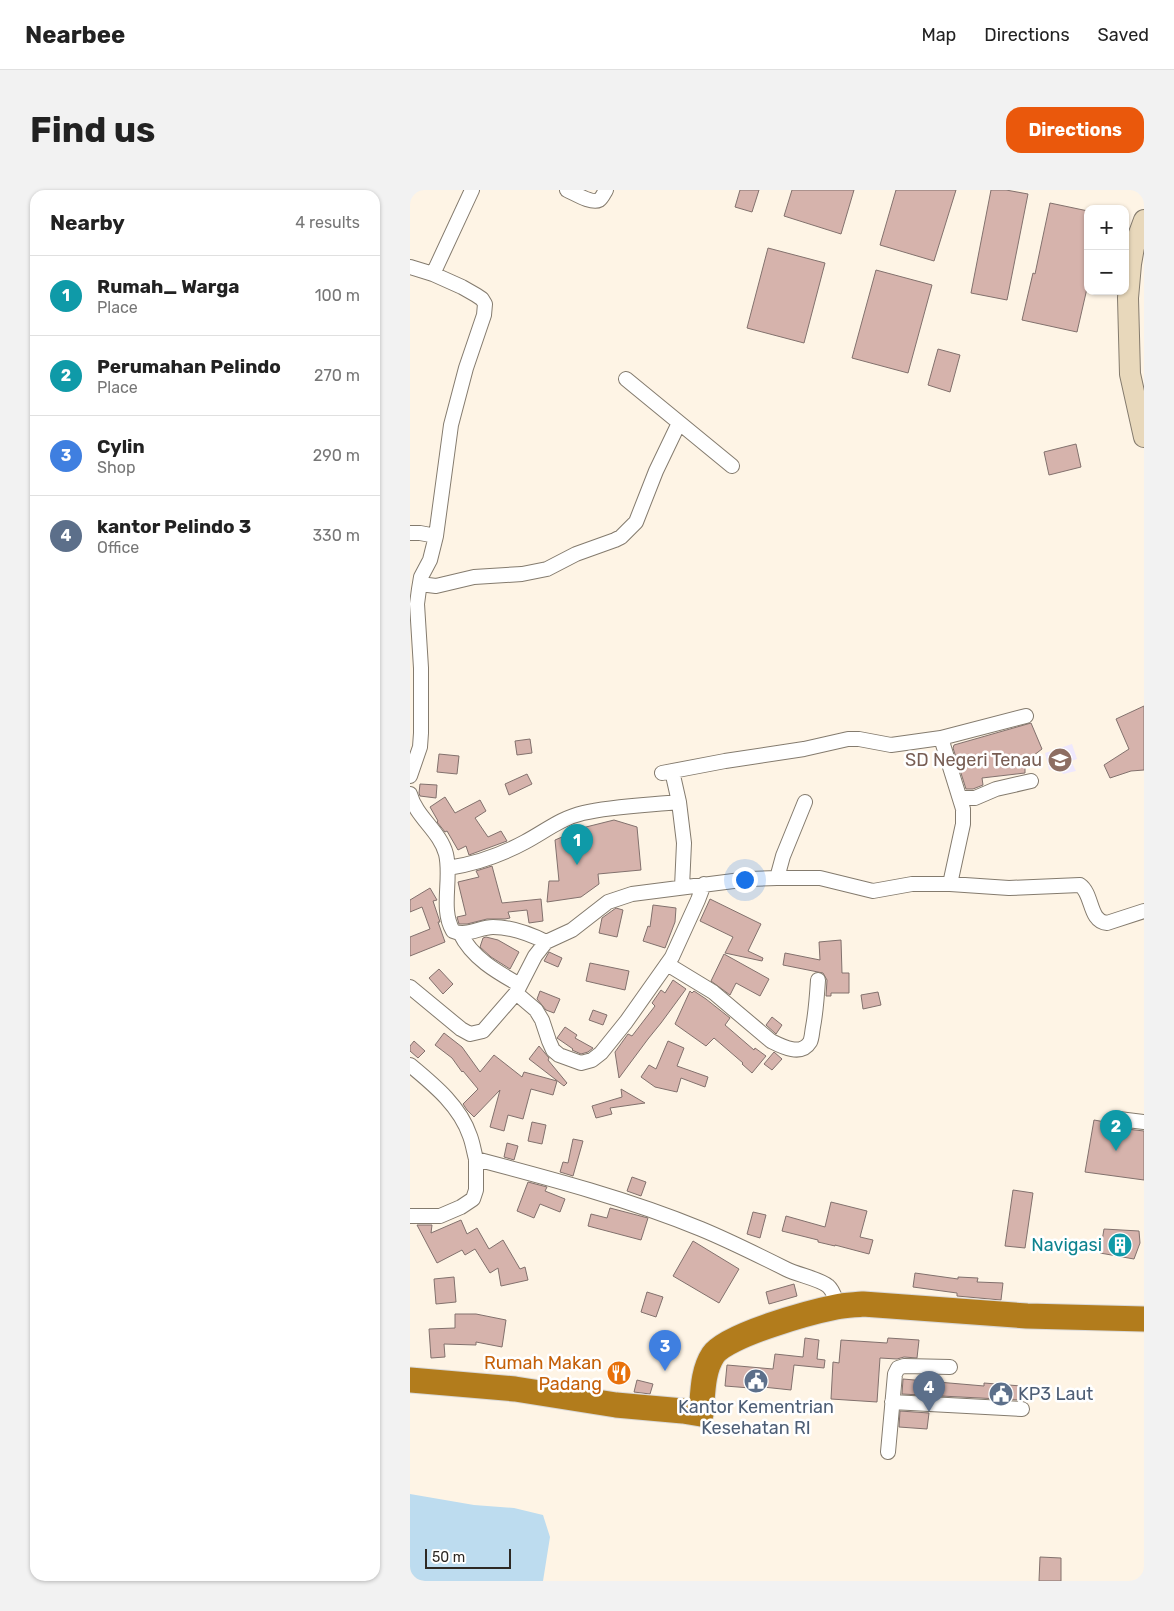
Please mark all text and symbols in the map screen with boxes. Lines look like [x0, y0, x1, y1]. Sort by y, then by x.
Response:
text: Nearbee [25, 21, 125, 49]
text: Map [921, 24, 956, 46]
text: Directions [984, 24, 1070, 46]
text: Saved [1098, 24, 1149, 46]
button: Directions [1006, 107, 1144, 153]
text: Find us [30, 109, 155, 151]
map controls [1084, 205, 1129, 295]
button: + [1084, 205, 1129, 250]
text: Nearby [50, 210, 125, 235]
text: 4 results [295, 213, 360, 232]
button: − [1084, 250, 1129, 295]
text: Rumah_ Warga [97, 275, 240, 298]
text: 1 [62, 286, 70, 305]
text: 100 m [315, 286, 360, 305]
text: Place [97, 298, 138, 317]
text: Perumahan Pelindo [97, 355, 281, 378]
text: 2 [61, 366, 71, 385]
text: 270 m [314, 366, 360, 385]
text: Place [97, 378, 138, 397]
text: Cylin [97, 435, 145, 458]
text: 3 [61, 446, 71, 465]
text: 290 m [313, 446, 360, 465]
text: Shop [97, 458, 135, 477]
text: kantor Pelindo 3 [97, 515, 251, 538]
text: 4 [61, 526, 71, 545]
text: 330 m [312, 526, 360, 545]
text: Office [97, 538, 139, 557]
school or university icon: SD Negeri Tenau [1047, 747, 1073, 773]
place label: SD Negeri Tenau [905, 749, 1042, 771]
pin: 1 [561, 824, 593, 865]
your location [732, 867, 758, 893]
pin: 2 [1100, 1110, 1132, 1151]
building icon: Navigasi [1107, 1232, 1133, 1258]
place label: Navigasi [1031, 1234, 1102, 1256]
pin: 3 [649, 1330, 681, 1371]
place label: Rumah Makan Padang [484, 1352, 602, 1395]
restaurant icon: Rumah Makan Padang [606, 1360, 632, 1386]
public building icon: Kantor Kementrian Kesehatan RI [743, 1368, 769, 1394]
pin: 4 [913, 1371, 945, 1412]
public building icon: KP3 Laut [988, 1381, 1014, 1407]
place label: KP3 Laut [1018, 1383, 1093, 1405]
place label: Kantor Kementrian Kesehatan RI [678, 1396, 834, 1439]
scale bar [425, 1546, 511, 1569]
text: 50 m [432, 1549, 465, 1566]

